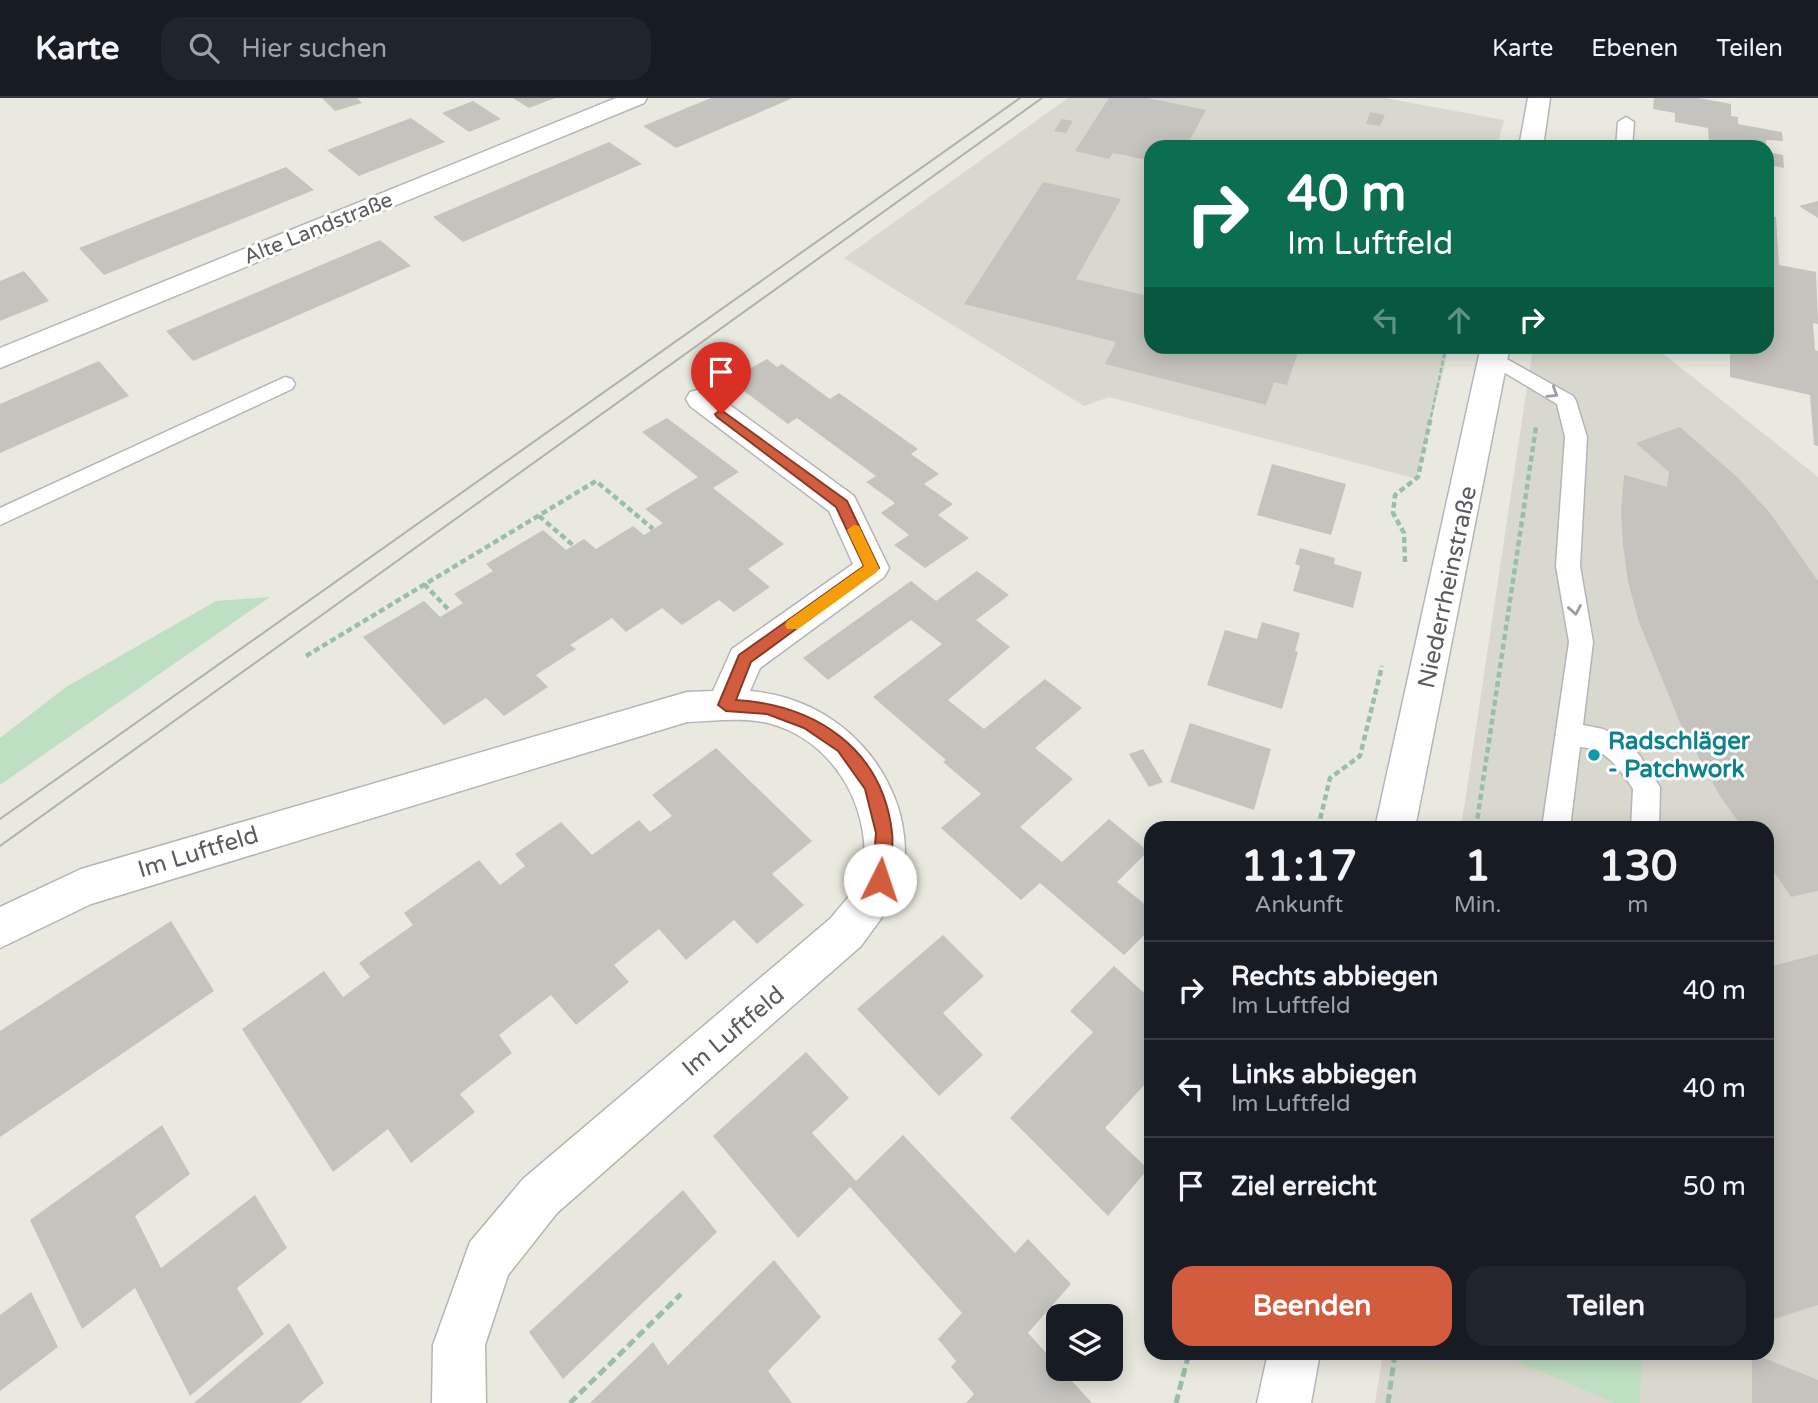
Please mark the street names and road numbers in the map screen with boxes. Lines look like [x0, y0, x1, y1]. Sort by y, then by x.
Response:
street label: Alte Landstraße [240, 187, 396, 270]
street label: Niederrheinstraße [1412, 483, 1483, 691]
street label: Im Luftfeld [134, 820, 262, 885]
street label: Im Luftfeld [676, 980, 790, 1083]

